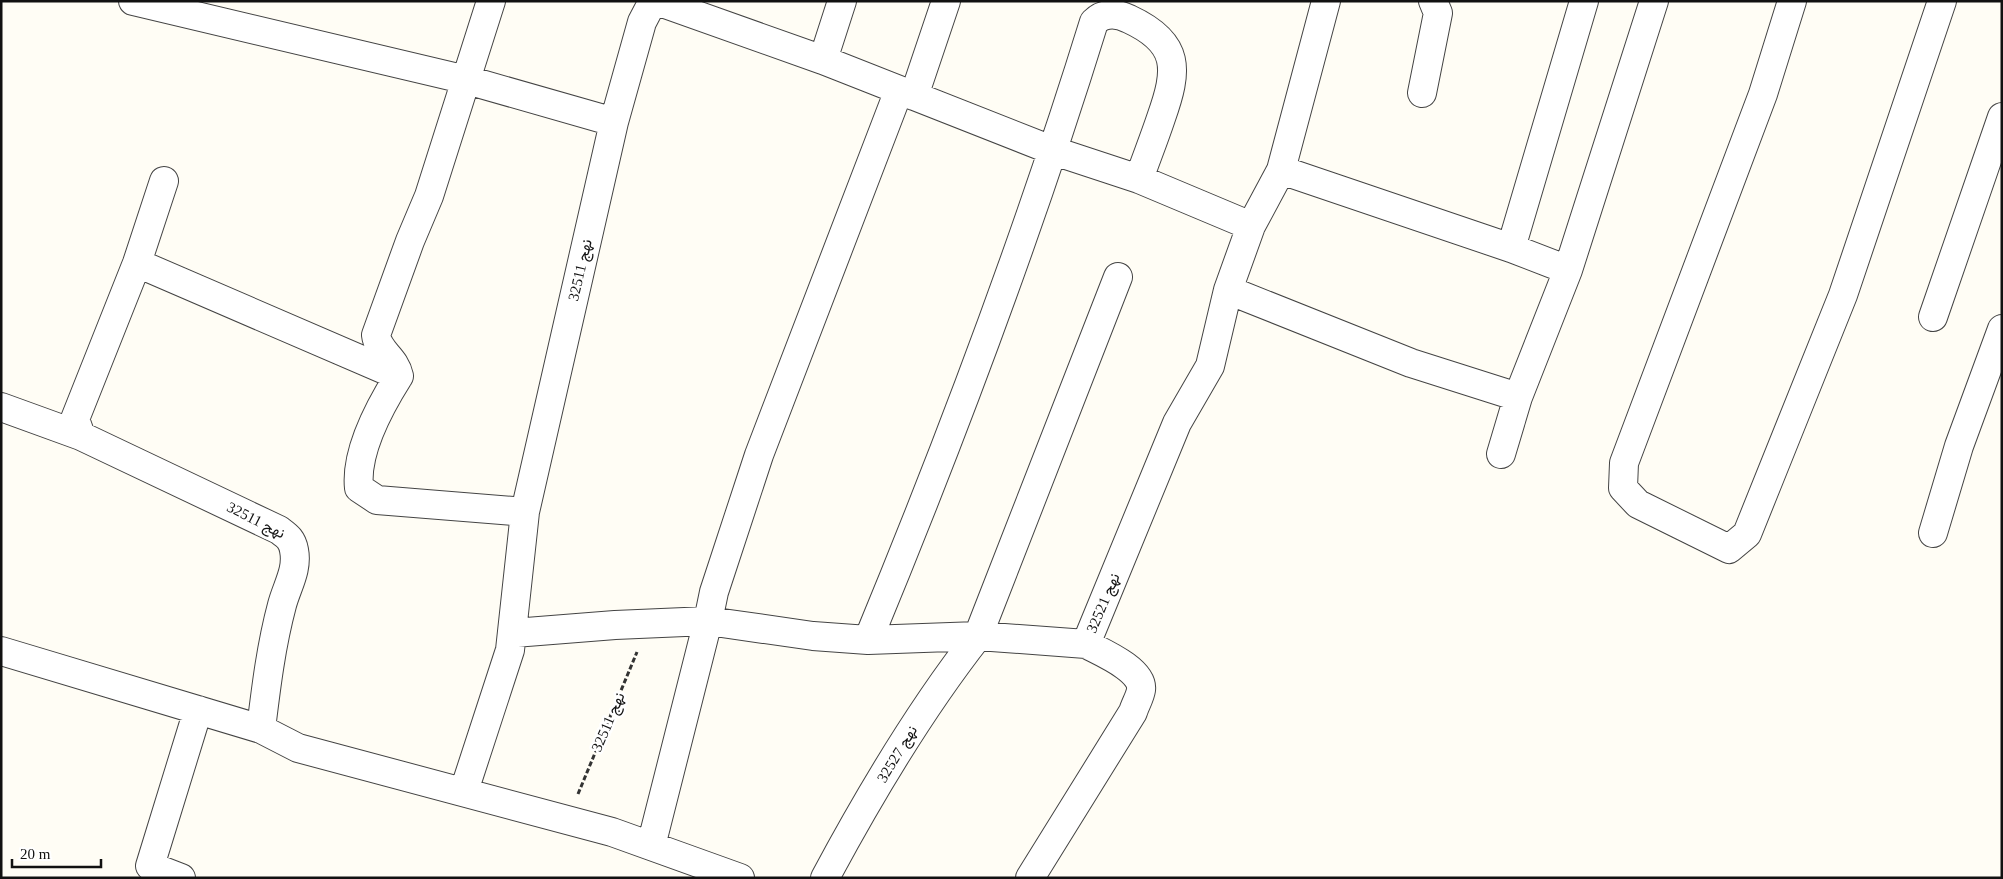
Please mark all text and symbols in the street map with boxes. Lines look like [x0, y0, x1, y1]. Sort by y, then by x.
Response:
street label: نهج 32511 [565, 238, 598, 303]
street label: نهج 32511 [223, 499, 288, 544]
street label: نهج 32521 [1083, 571, 1125, 636]
street label: نهج 32511 [588, 690, 630, 755]
street label: نهج 32527 [874, 723, 923, 787]
scale bar [12, 836, 101, 868]
text: 20 m [20, 846, 51, 862]

